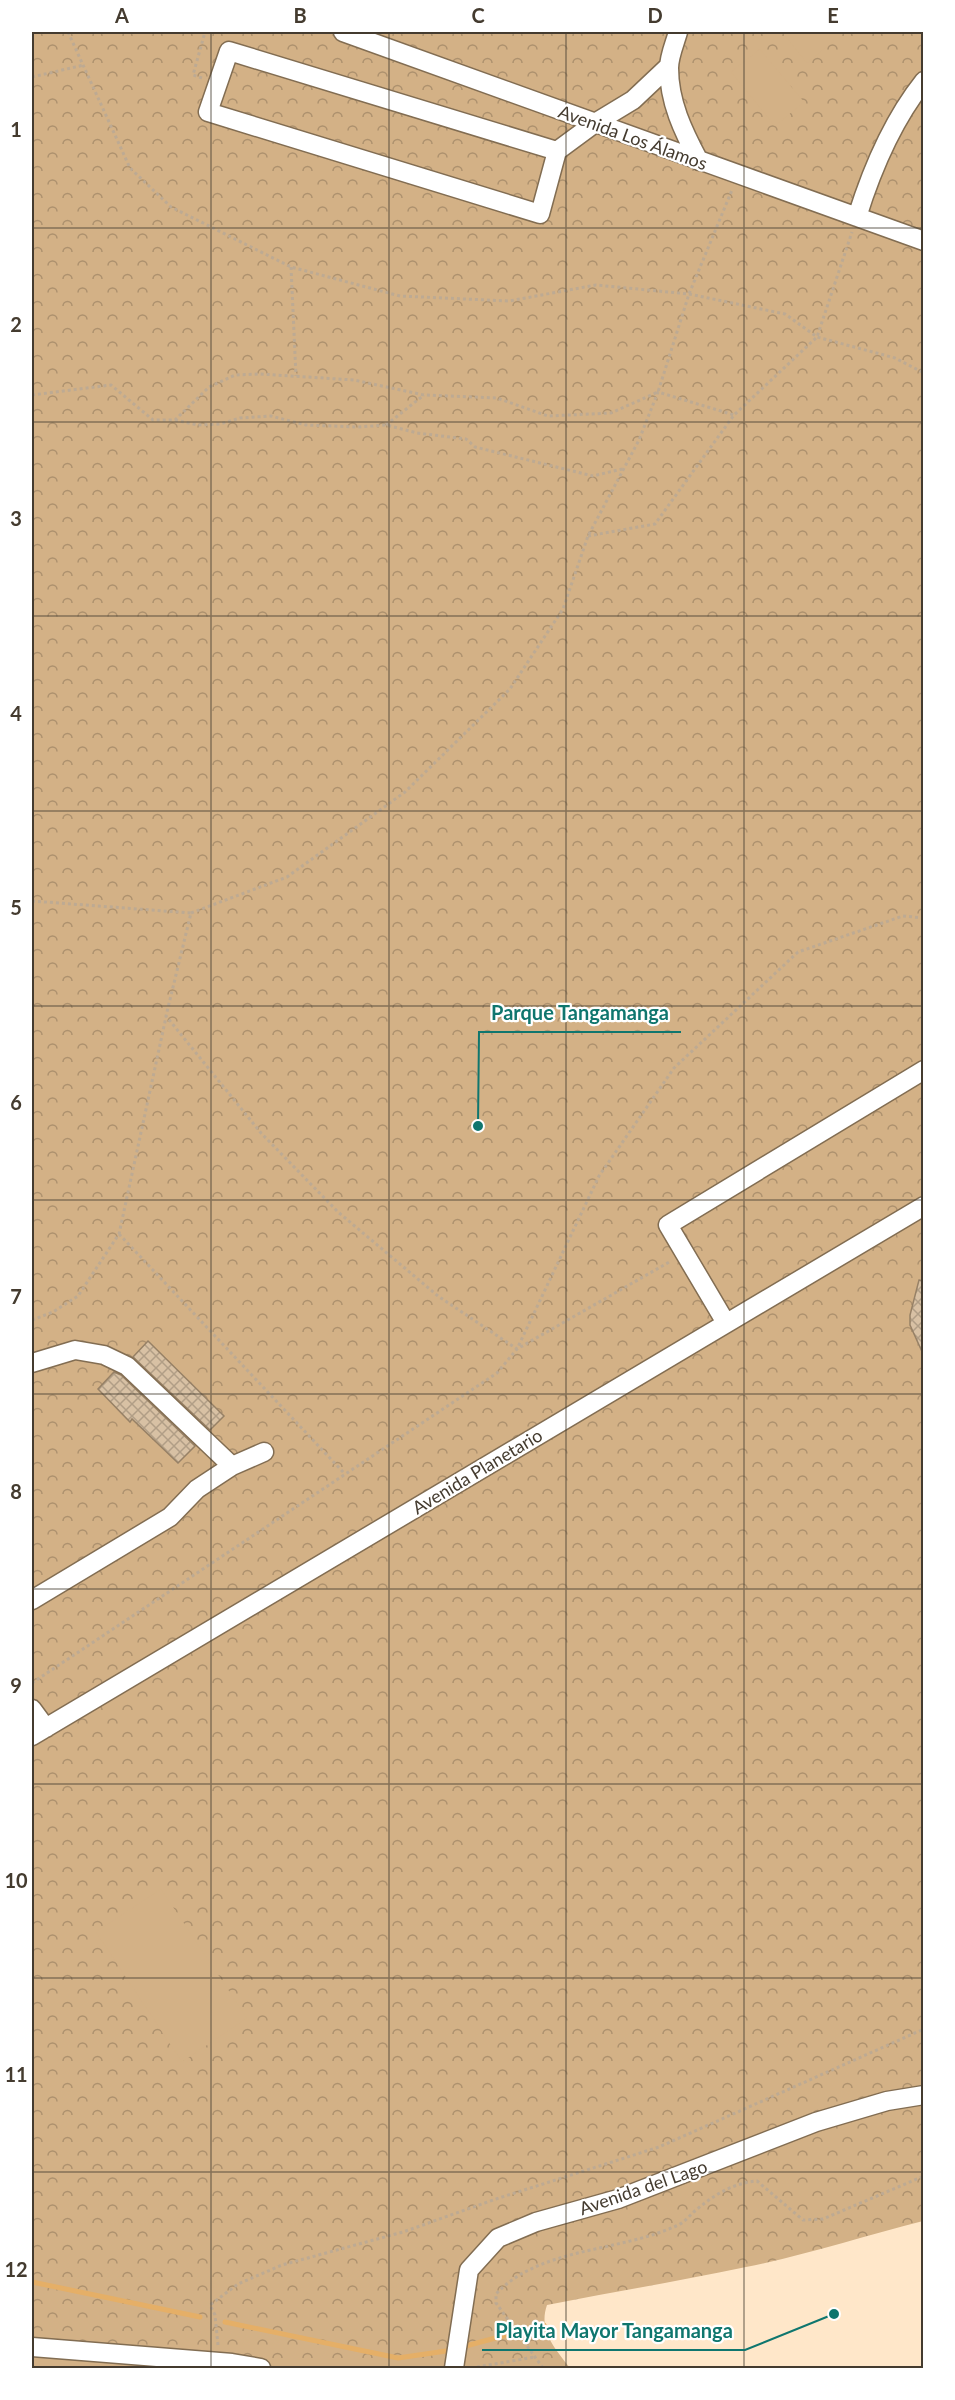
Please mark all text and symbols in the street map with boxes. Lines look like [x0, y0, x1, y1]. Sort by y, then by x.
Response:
text: A [114, 3, 129, 27]
text: B [293, 3, 307, 27]
text: C [471, 3, 485, 27]
text: D [647, 3, 663, 27]
text: E [827, 3, 839, 27]
street label: Avenida Los Álamos [556, 100, 711, 174]
text: 1 [10, 117, 22, 141]
text: 2 [10, 312, 22, 336]
text: 3 [10, 506, 22, 530]
text: 4 [10, 701, 22, 725]
text: 5 [10, 895, 22, 919]
callout: Parque Tangamanga [479, 994, 681, 1032]
text: Parque Tangamanga [491, 1000, 669, 1024]
text: 6 [10, 1090, 22, 1114]
text: 7 [10, 1284, 22, 1308]
street label: Avenida Planetario [408, 1423, 546, 1519]
text: 8 [10, 1479, 22, 1503]
text: 9 [10, 1673, 22, 1697]
text: 10 [4, 1868, 28, 1892]
text: 11 [4, 2062, 28, 2086]
street label: Avenida del Lago [576, 2155, 710, 2219]
text: 12 [4, 2257, 28, 2281]
callout: Playita Mayor Tangamanga [482, 2312, 745, 2350]
text: Playita Mayor Tangamanga [495, 2318, 733, 2342]

